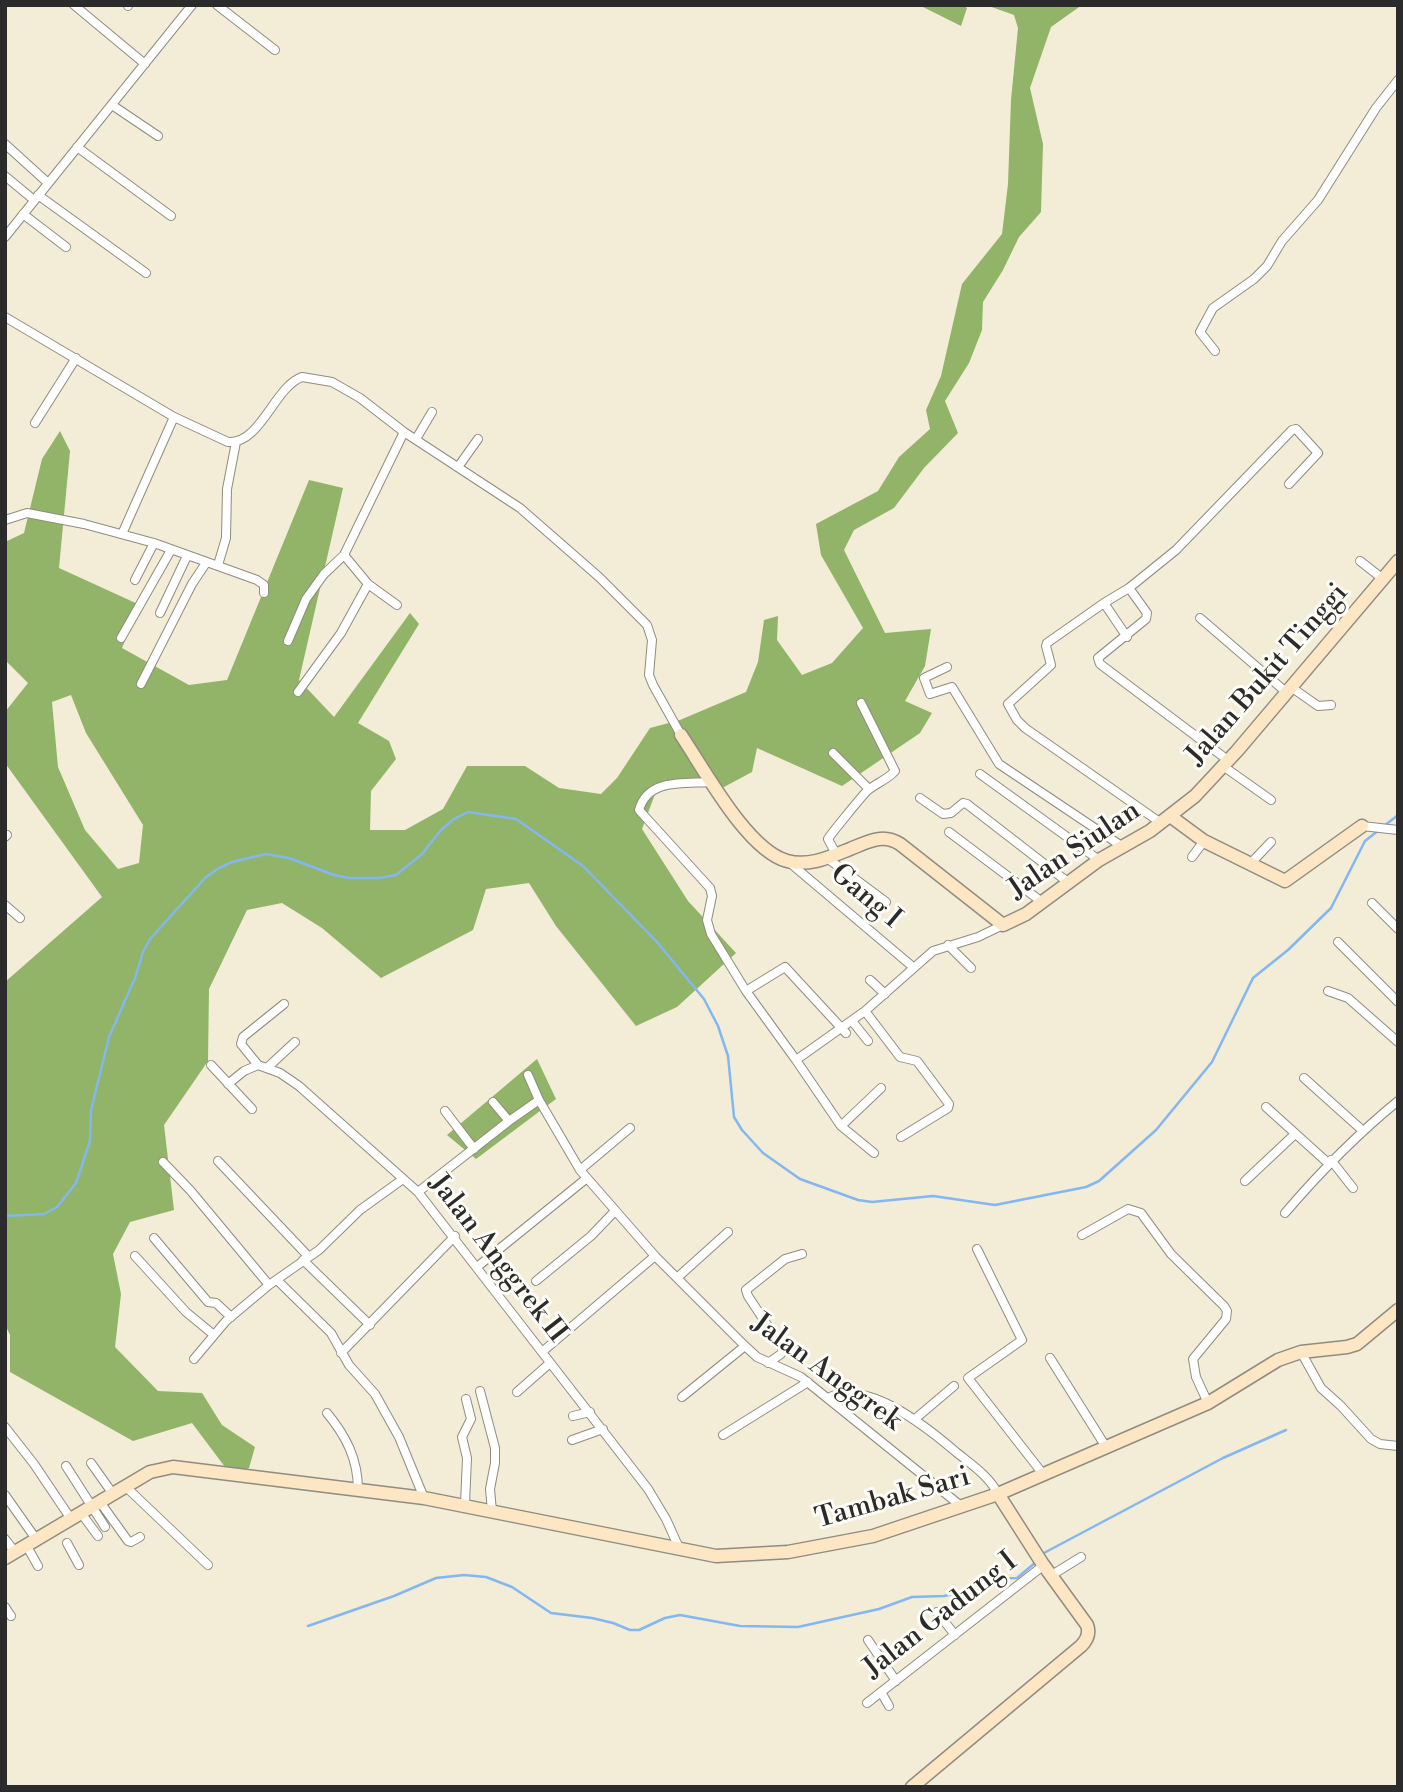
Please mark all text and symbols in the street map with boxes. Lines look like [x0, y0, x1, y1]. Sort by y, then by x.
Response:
street label: Jalan Bukit Tinggi [1180, 577, 1356, 773]
street label: Jalan Siulan [1003, 795, 1147, 907]
street label: Gang I [823, 858, 907, 936]
street label: Jalan Anggrek II [421, 1168, 573, 1350]
street label: Jalan Anggrek [744, 1307, 908, 1439]
street label: Tambak Sari [812, 1461, 974, 1537]
street label: Jalan Gadung I [858, 1546, 1024, 1686]

